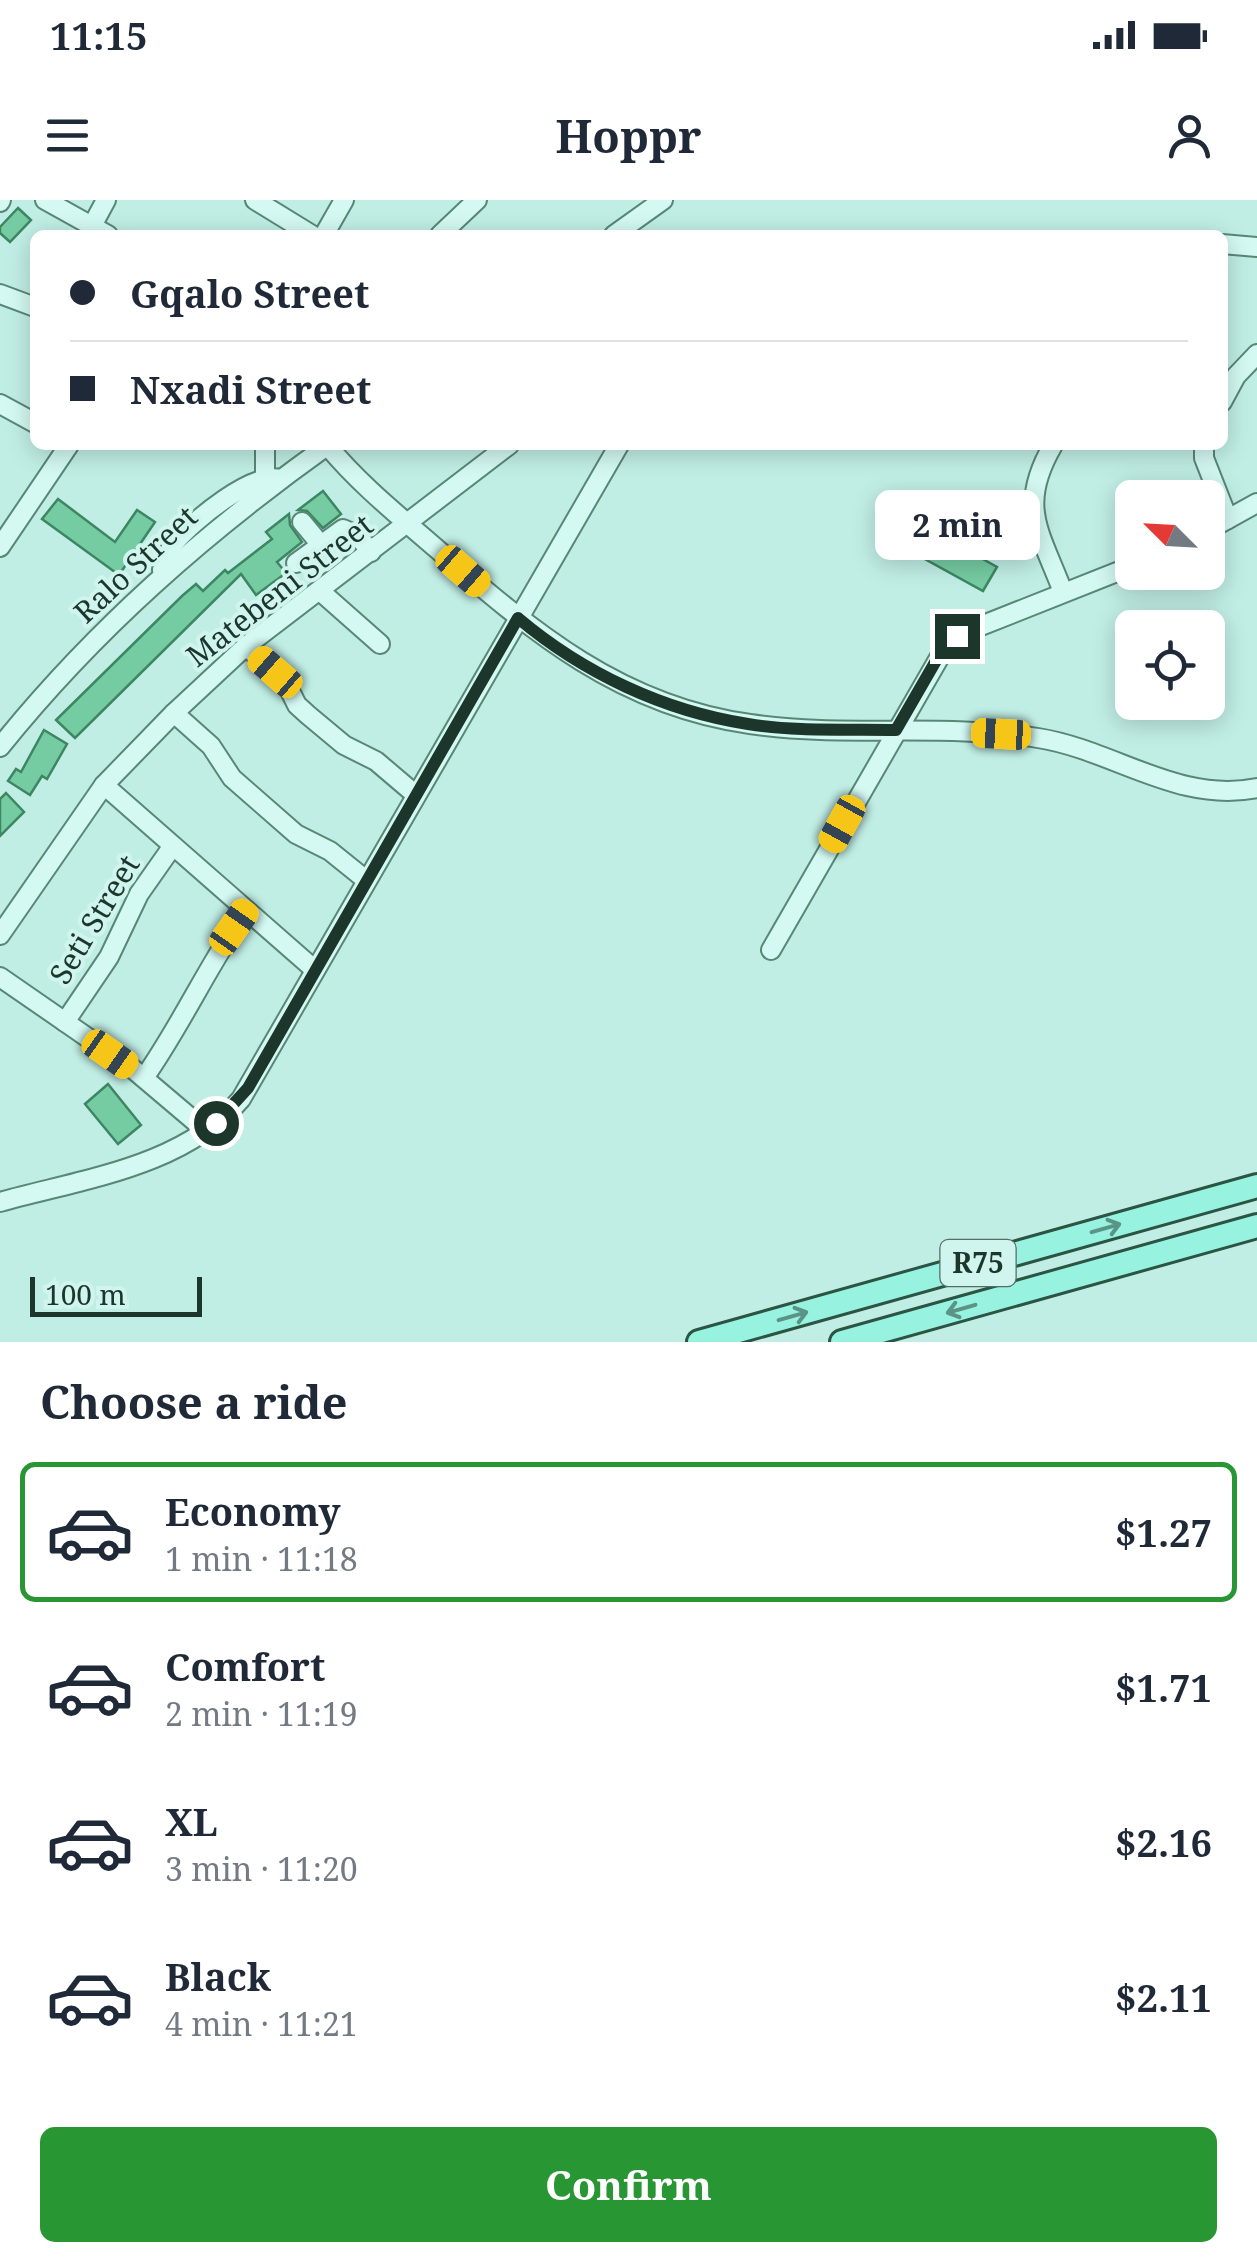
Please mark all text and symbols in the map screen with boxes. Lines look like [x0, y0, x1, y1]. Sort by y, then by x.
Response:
text: 11:15 [50, 9, 147, 61]
text: Hoppr [555, 105, 702, 166]
icon: menu [40, 108, 95, 163]
icon: person [1162, 108, 1217, 163]
text: Gqalo Street [130, 267, 369, 319]
text: Nxadi Street [130, 363, 371, 415]
north arrow [1115, 480, 1225, 590]
map controls [1115, 480, 1225, 720]
callout: 2 min [874, 491, 1040, 561]
street label: Ralo Street [64, 496, 206, 632]
text: 2 min [912, 503, 1003, 546]
street label: Matebeni Street [177, 504, 381, 676]
car [431, 540, 495, 602]
button: locate [1115, 610, 1225, 720]
route end [935, 614, 980, 659]
car [243, 641, 307, 703]
car [970, 717, 1032, 751]
car [814, 790, 870, 858]
street label: Seti Street [39, 847, 148, 992]
car [205, 894, 263, 960]
car [77, 1025, 143, 1083]
route start [194, 1101, 239, 1146]
one-way arrow [1090, 1218, 1121, 1236]
road number: R75 [940, 1240, 1016, 1286]
scale bar [30, 1272, 202, 1316]
text: 100 m [45, 1275, 126, 1313]
one-way arrow [946, 1300, 977, 1319]
one-way arrow [777, 1305, 808, 1324]
text: Choose a ride [40, 1371, 348, 1432]
text: Economy [165, 1485, 341, 1537]
icon: car [45, 1487, 135, 1577]
text: $1.27 [1115, 1506, 1212, 1558]
text: 1 min · 11:18 [165, 1537, 358, 1580]
text: Comfort [165, 1640, 325, 1692]
icon: car [45, 1642, 135, 1732]
text: $1.71 [1115, 1661, 1212, 1713]
text: 2 min · 11:19 [165, 1692, 358, 1735]
text: XL [165, 1795, 218, 1847]
icon: car [45, 1797, 135, 1887]
text: $2.16 [1115, 1816, 1212, 1868]
text: 3 min · 11:20 [165, 1847, 358, 1890]
text: Black [165, 1950, 271, 2002]
icon: car [45, 1952, 135, 2042]
text: $2.11 [1115, 1971, 1212, 2023]
text: 4 min · 11:21 [165, 2002, 358, 2045]
button: Confirm [40, 2127, 1217, 2242]

